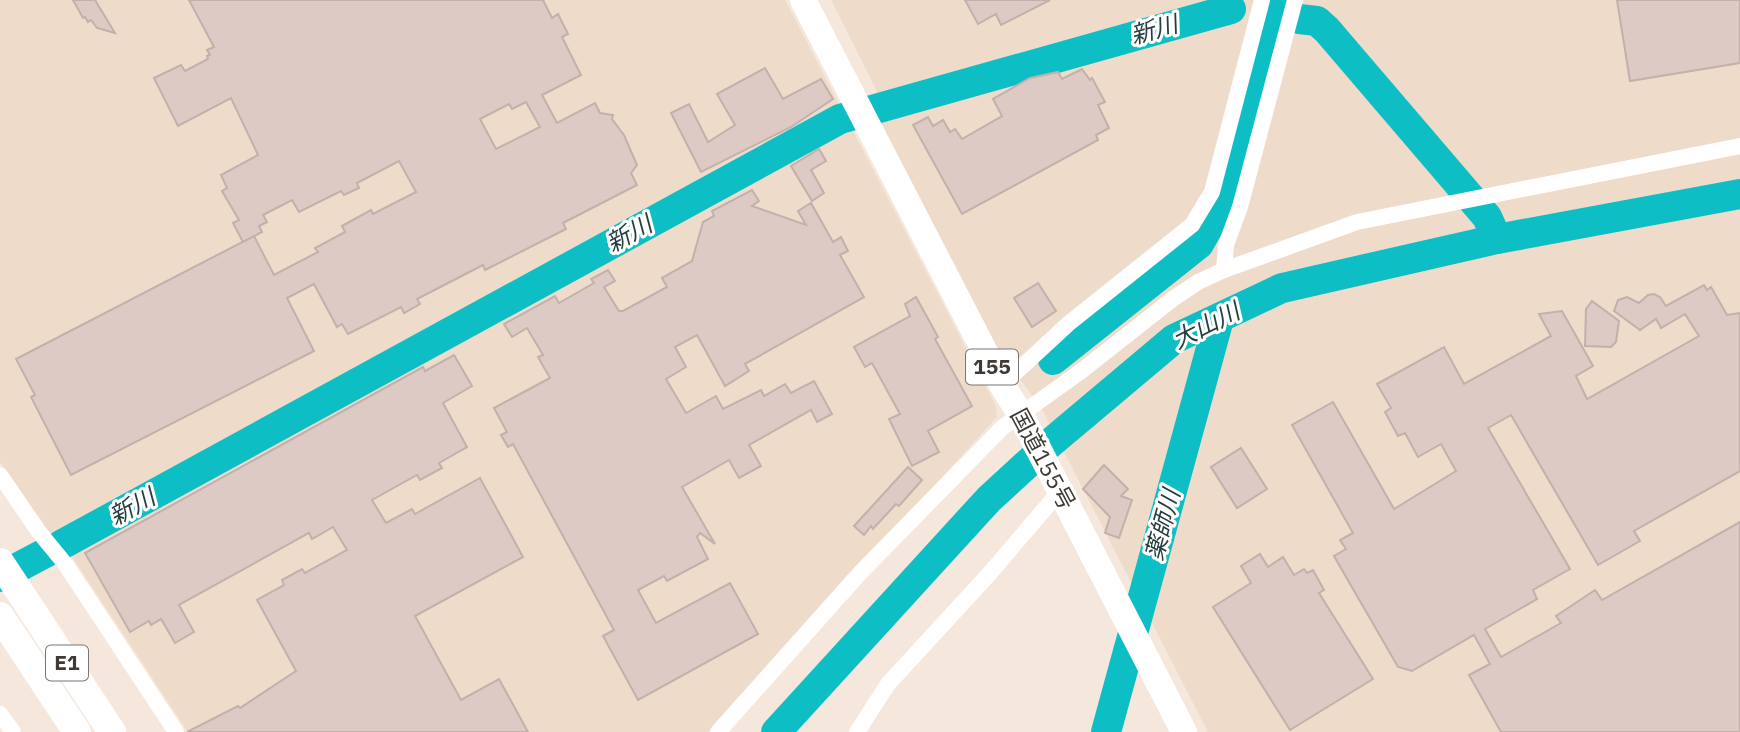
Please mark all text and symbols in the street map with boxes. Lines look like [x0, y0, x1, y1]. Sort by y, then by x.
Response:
water label: 新川 [1126, 6, 1184, 51]
water label: 新川 [600, 206, 660, 259]
water label: 大山川 [1166, 293, 1248, 356]
road number: 155 [966, 350, 1018, 384]
street label: 国道155号 [1005, 403, 1083, 514]
water label: 新川 [103, 479, 163, 532]
water label: 薬師川 [1137, 483, 1188, 564]
road number: E1 [46, 646, 88, 680]

